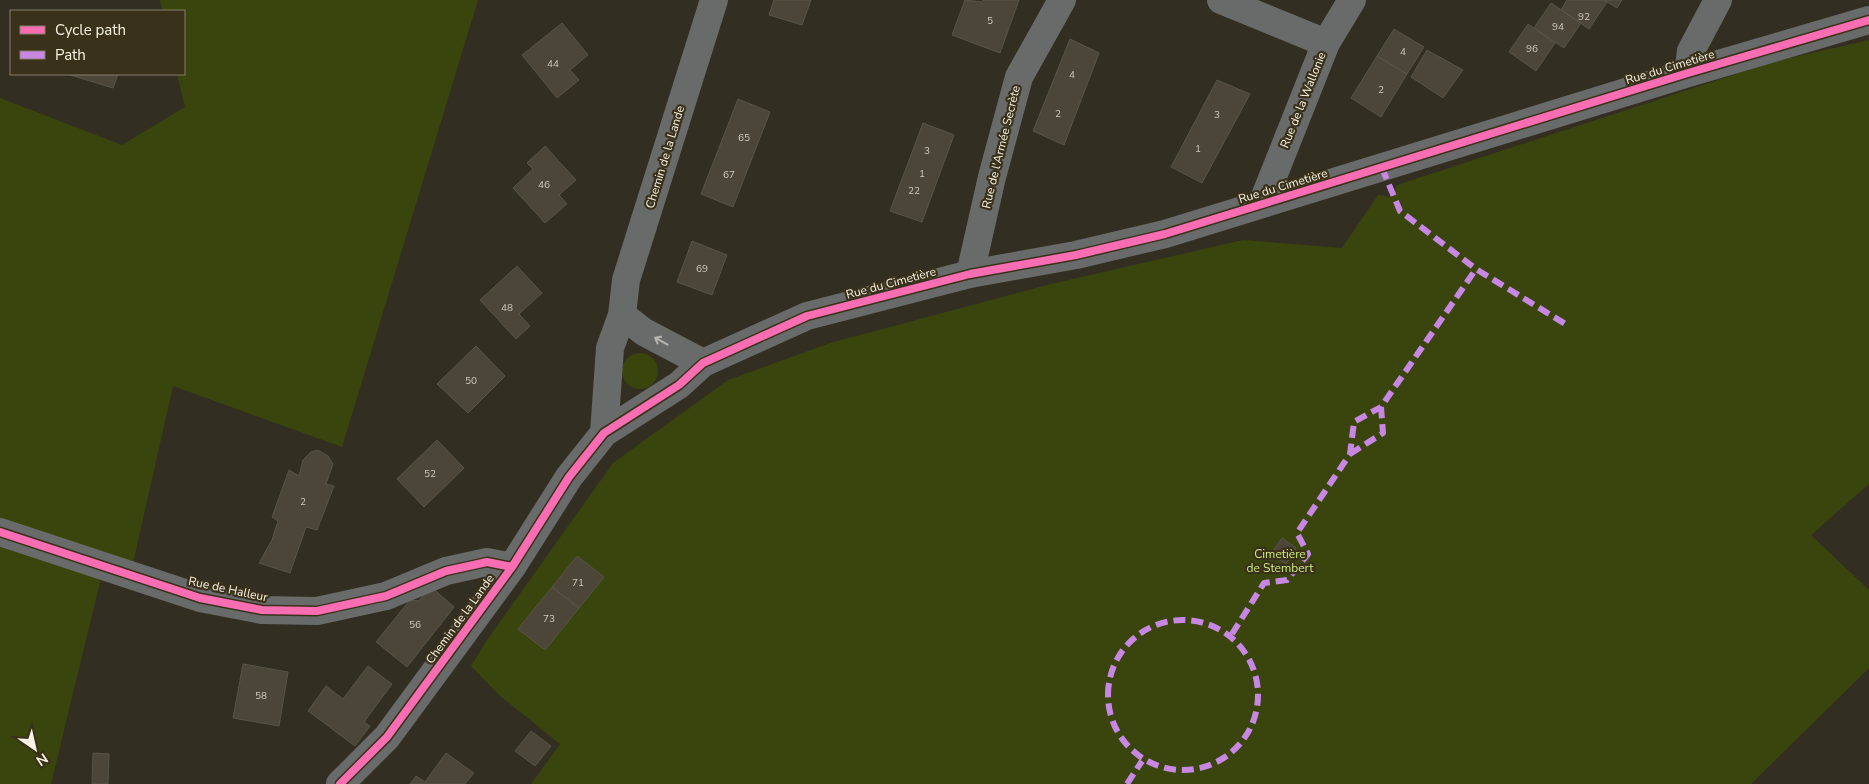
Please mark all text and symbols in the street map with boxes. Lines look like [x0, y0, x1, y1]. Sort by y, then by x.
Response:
legend [10, 10, 185, 75]
house number: 92 [1578, 10, 1590, 24]
house number: 5 [987, 14, 993, 28]
text: Cycle path [55, 20, 126, 40]
house number: 94 [1552, 20, 1564, 34]
house number: 96 [1526, 42, 1538, 56]
text: Path [55, 45, 86, 65]
house number: 4 [1400, 45, 1406, 59]
street label: Rue du Cimetière [1623, 46, 1717, 88]
street label: Rue de la Wallonie [1276, 50, 1330, 150]
house number: 44 [547, 57, 559, 71]
house number: 4 [1069, 68, 1075, 82]
house number: 2 [1378, 83, 1384, 97]
street label: Rue de l'Armée Secrète [978, 84, 1024, 210]
street label: Chemin de la Lande [642, 104, 688, 210]
house number: 2 [1055, 107, 1061, 121]
house number: 3 [1214, 108, 1220, 122]
house number: 65 [738, 131, 750, 145]
house number: 1 [1195, 142, 1201, 156]
house number: 3 [924, 144, 930, 158]
street label: Rue du Cimetière [1236, 165, 1330, 207]
house number: 1 [919, 167, 925, 181]
house number: 67 [723, 168, 735, 182]
house number: 46 [538, 178, 550, 192]
house number: 22 [908, 184, 920, 198]
house number: 69 [696, 262, 708, 276]
street label: Rue du Cimetière [844, 263, 938, 303]
house number: 48 [501, 301, 513, 315]
one-way arrow [654, 336, 669, 345]
house number: 50 [465, 374, 477, 388]
house number: 52 [424, 467, 436, 481]
house number: 2 [300, 495, 306, 509]
park label: Cimetière de Stembert [1247, 546, 1314, 576]
street label: Chemin de la Lande [422, 571, 498, 667]
street label: Rue de Halleur [187, 573, 270, 605]
house number: 71 [572, 576, 584, 590]
house number: 73 [543, 612, 555, 626]
house number: 56 [409, 618, 421, 632]
house number: 58 [255, 689, 267, 703]
north arrow [10, 724, 60, 774]
text: N [32, 749, 52, 770]

